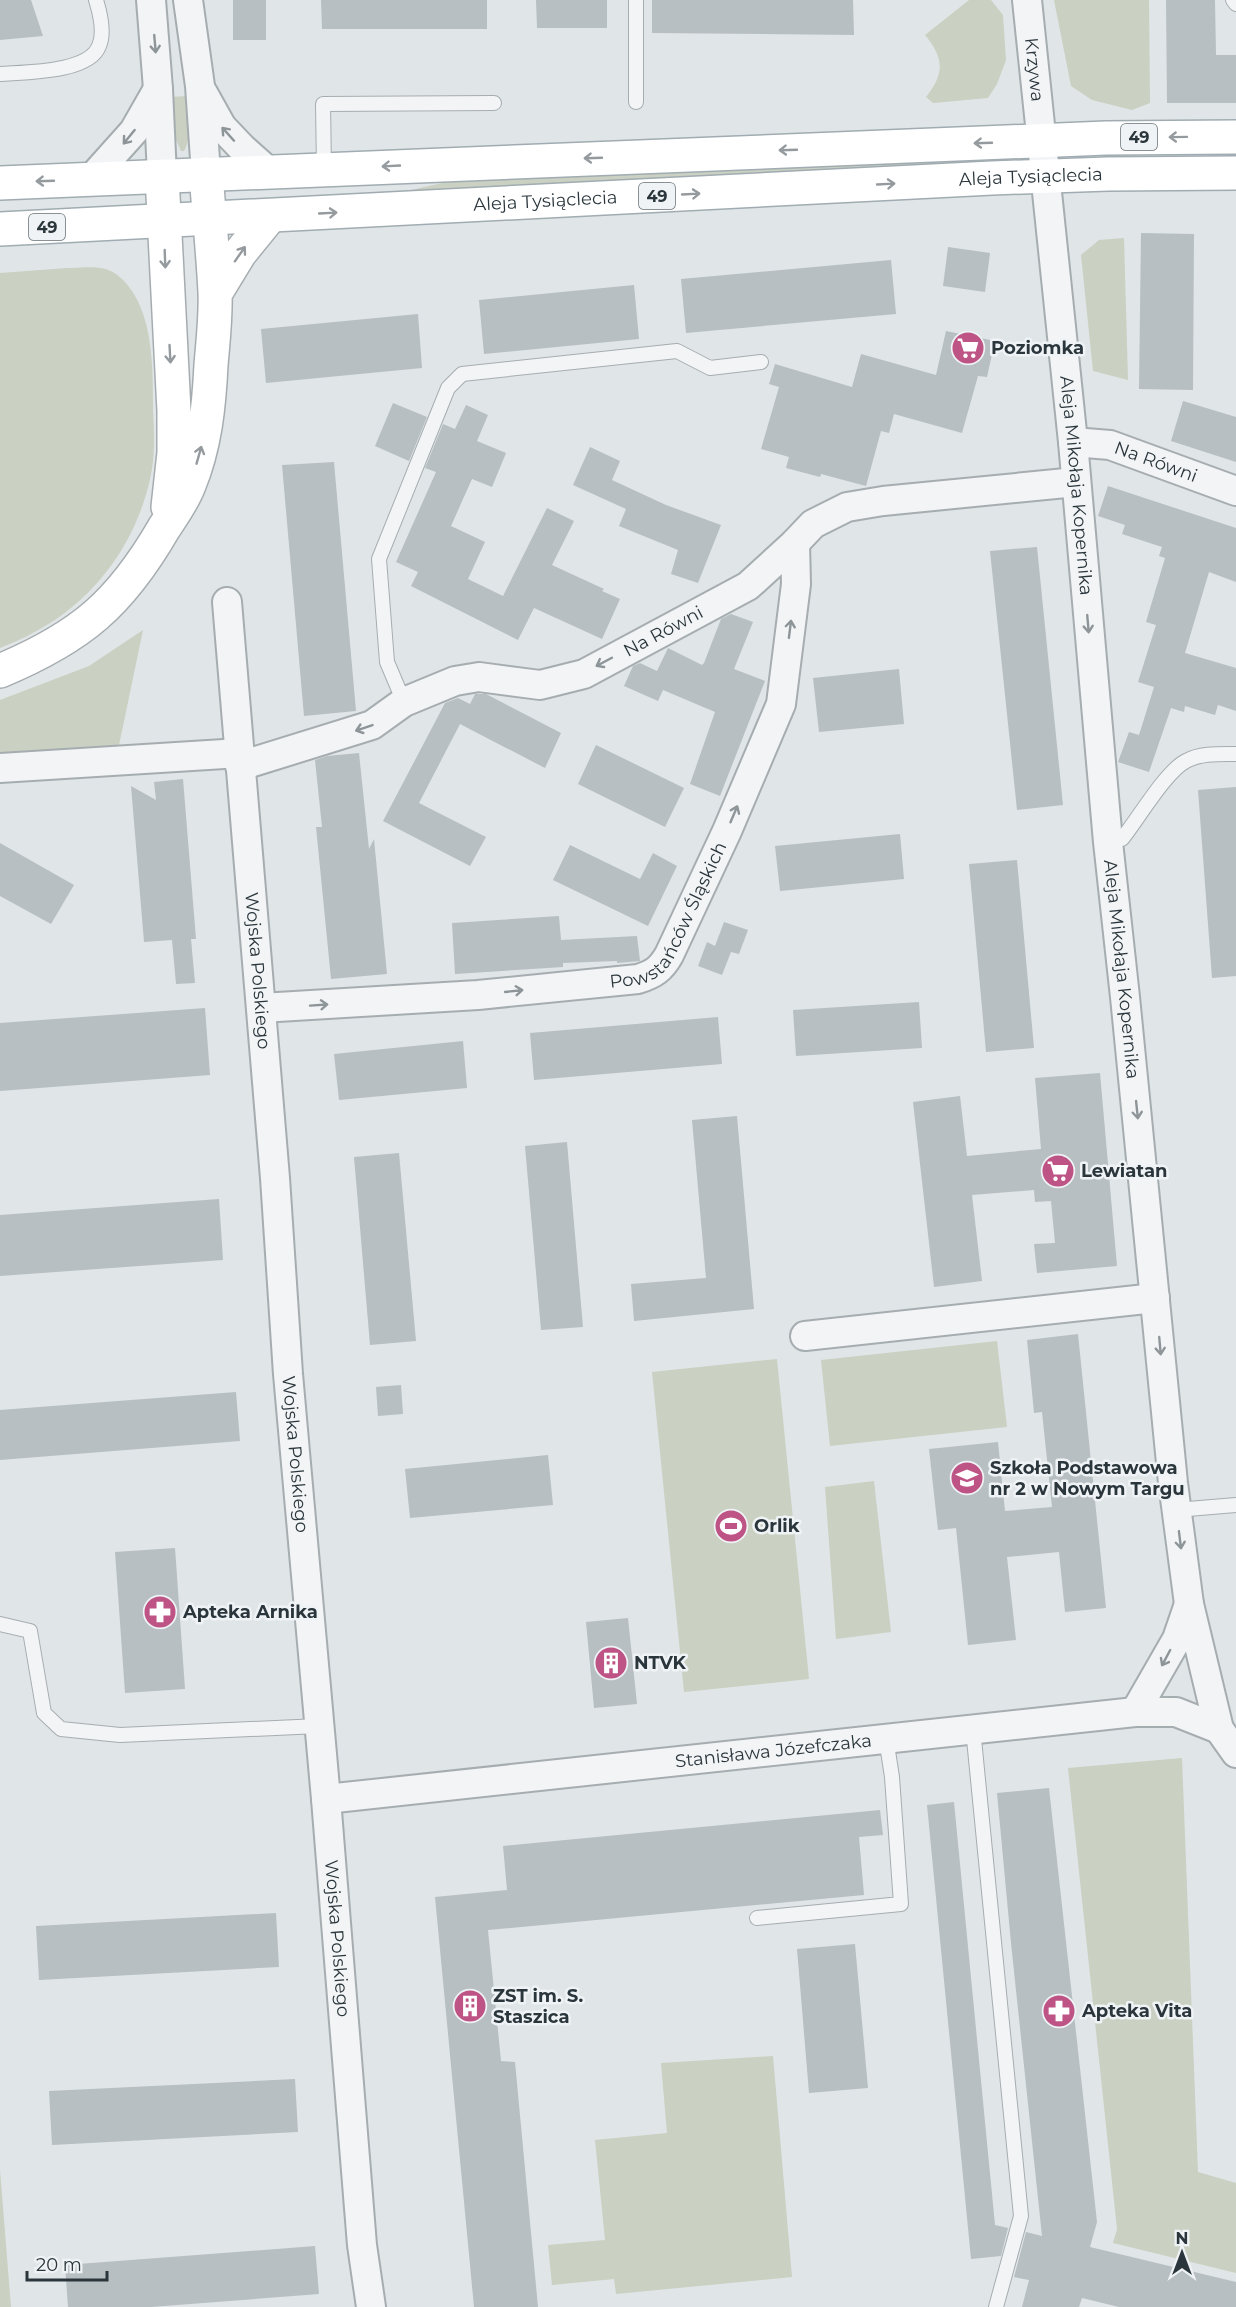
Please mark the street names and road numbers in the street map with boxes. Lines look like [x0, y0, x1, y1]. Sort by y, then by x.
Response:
street label: Krzywa [1020, 36, 1049, 103]
road number: 49 [1121, 124, 1157, 150]
street label: Aleja Tysiąclecia [958, 163, 1103, 191]
road number: 49 [639, 183, 675, 209]
street label: Aleja Tysiąclecia [473, 186, 618, 216]
road number: 49 [29, 214, 65, 240]
street label: Aleja Mikołaja Kopernika [1055, 375, 1097, 596]
street label: Na Równi [1111, 437, 1200, 487]
street label: Na Równi [620, 601, 707, 662]
street label: Powstańców Śląskich [609, 838, 731, 993]
street label: Aleja Mikołaja Kopernika [1099, 859, 1144, 1080]
street label: Wojska Polskiego [240, 891, 275, 1050]
street label: Wojska Polskiego [277, 1375, 313, 1534]
street label: Stanisława Józefczaka [674, 1729, 873, 1772]
street label: Wojska Polskiego [320, 1859, 355, 2018]

